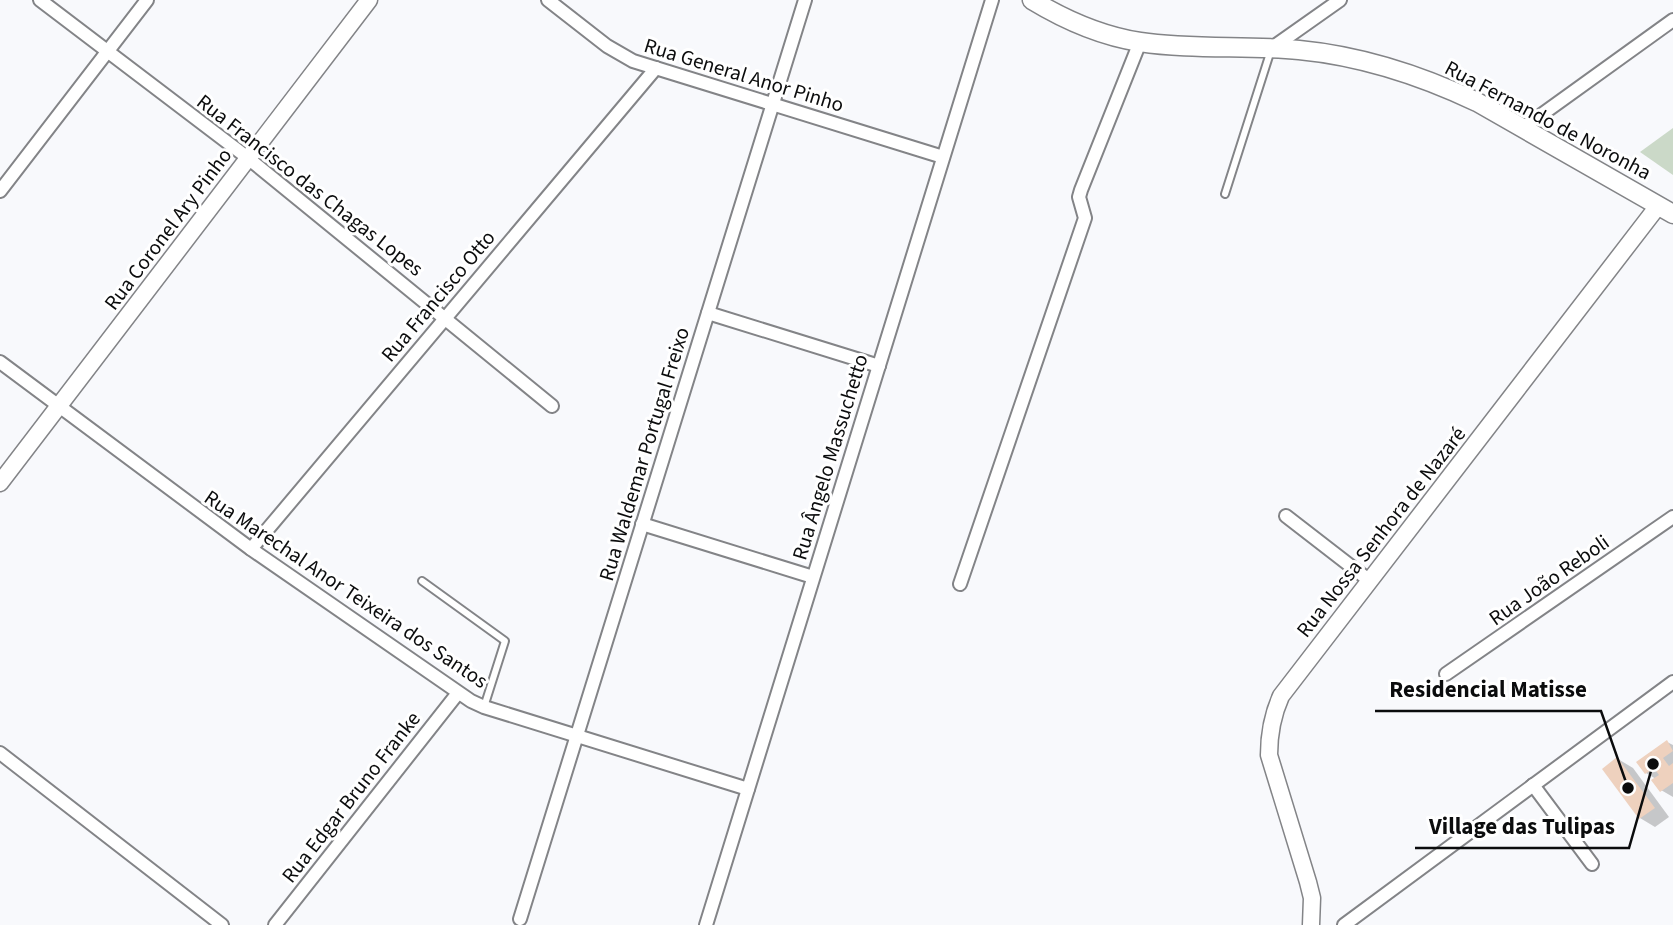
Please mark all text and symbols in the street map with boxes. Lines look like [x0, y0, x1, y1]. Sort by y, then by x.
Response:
street label: Rua General Anor Pinho [640, 30, 848, 120]
street label: Rua Fernando de Noronha [1439, 53, 1657, 187]
street label: Rua Francisco das Chagas Lopes [190, 87, 430, 283]
street label: Rua Coronel Ary Pinho [97, 142, 239, 316]
street label: Rua Francisco Otto [374, 224, 502, 368]
street label: Rua Waldemar Portugal Freixo [591, 323, 697, 585]
street label: Rua Ângelo Massuchetto [784, 350, 876, 564]
street label: Rua Nossa Senhora de Nazaré [1289, 420, 1473, 644]
street label: Rua Marechal Anor Teixeira dos Santos [198, 483, 494, 696]
street label: Rua João Reboli [1483, 527, 1615, 633]
callout: Residencial Matisse [1375, 667, 1601, 711]
text: Residencial Matisse [1389, 673, 1587, 706]
street label: Rua Edgar Bruno Franke [274, 705, 428, 889]
callout: Village das Tulipas [1415, 804, 1629, 848]
text: Village das Tulipas [1428, 810, 1615, 843]

